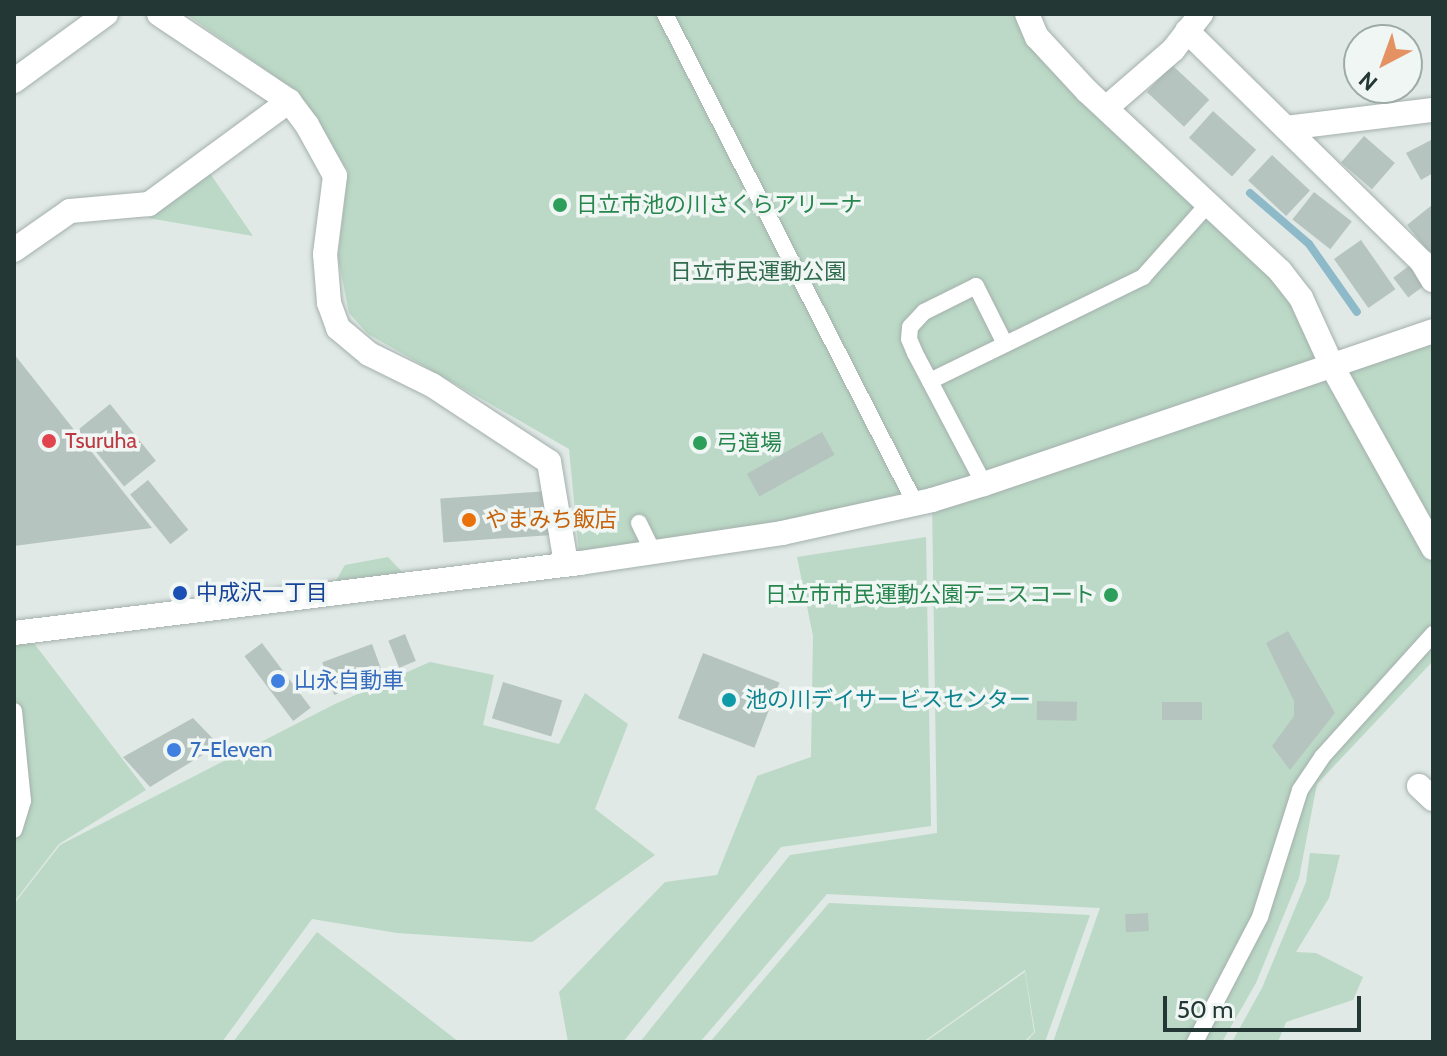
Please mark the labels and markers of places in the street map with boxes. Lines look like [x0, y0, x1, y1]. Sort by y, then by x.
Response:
place label: 日立市池の川さくらアリーナ [576, 192, 862, 218]
marker: 日立市池の川さくらアリーナ [551, 196, 569, 214]
place label: Tsuruha [65, 428, 137, 454]
place label: 弓道場 [716, 430, 782, 456]
marker: Tsuruha [40, 432, 58, 450]
marker: 弓道場 [691, 434, 709, 452]
place label: やまみち飯店 [485, 507, 617, 533]
marker: やまみち飯店 [460, 511, 478, 529]
place label: 中成沢一丁目 [196, 580, 328, 606]
place label: 日立市市民運動公園テニスコート [765, 582, 1095, 608]
marker: 中成沢一丁目 [171, 584, 189, 602]
marker: 日立市市民運動公園テニスコート [1102, 586, 1120, 604]
place label: 山永自動車 [294, 668, 404, 694]
marker: 山永自動車 [269, 672, 287, 690]
place label: 池の川デイサービスセンター [745, 687, 1031, 713]
marker: 池の川デイサービスセンター [720, 691, 738, 709]
place label: 7-Eleven [190, 737, 273, 763]
marker: 7-Eleven [165, 741, 183, 759]

